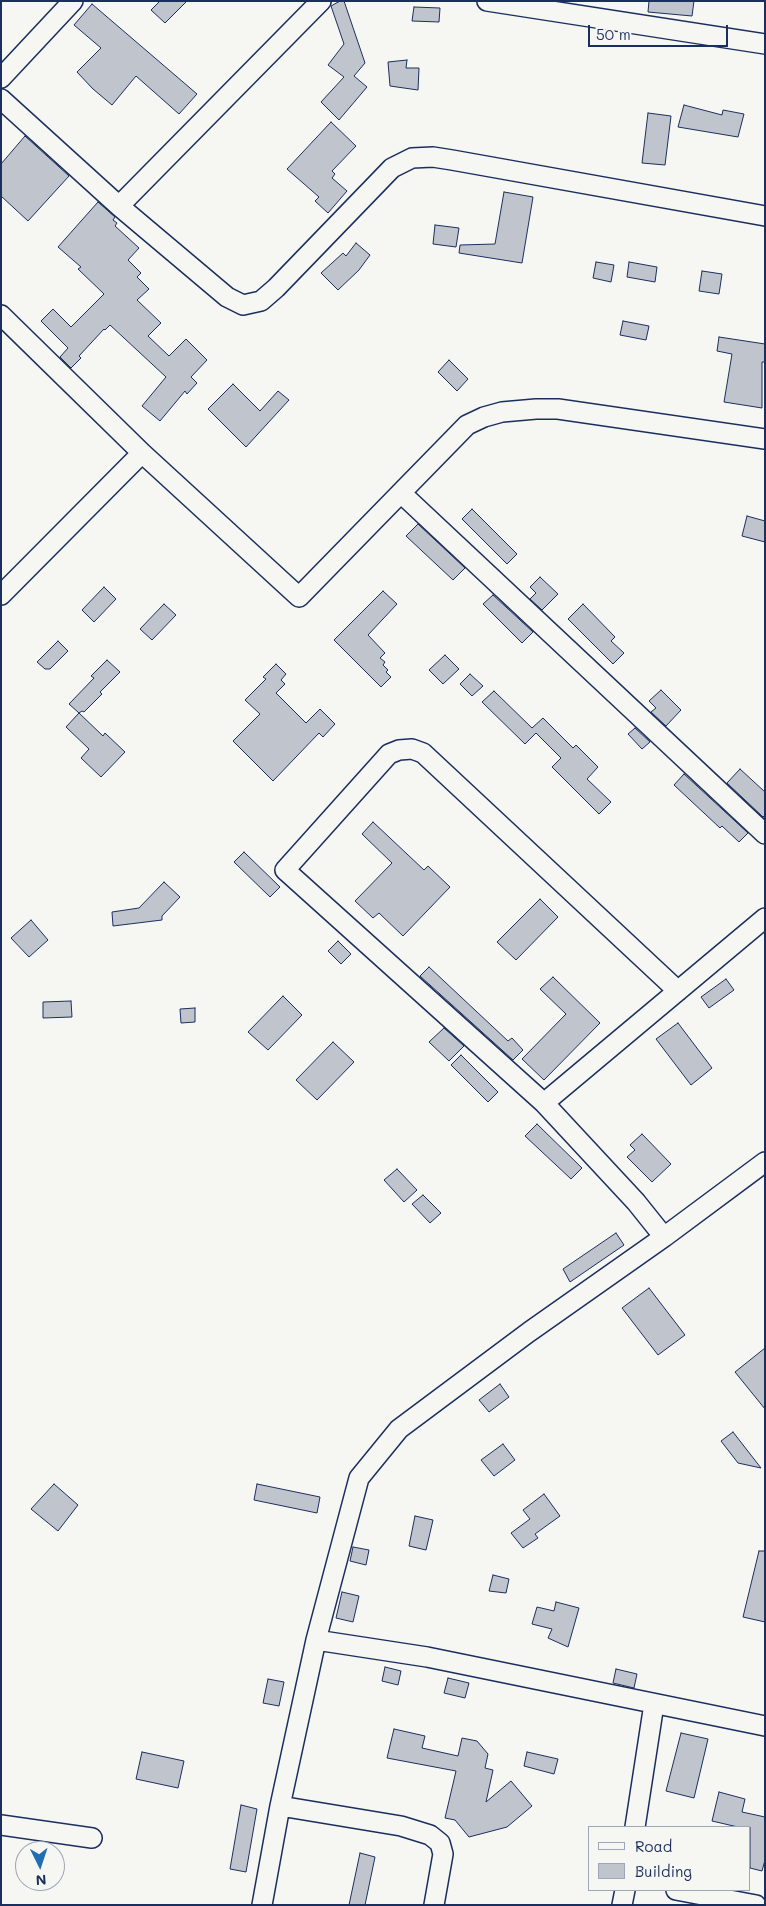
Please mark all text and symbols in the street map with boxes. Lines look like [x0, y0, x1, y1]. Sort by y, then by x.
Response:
scale bar [591, 15, 731, 47]
text: 50 m [596, 24, 631, 44]
legend [588, 1826, 751, 1891]
text: Road [635, 1836, 672, 1856]
north arrow [15, 1841, 65, 1891]
text: Building [635, 1861, 692, 1881]
text: N [35, 1871, 47, 1890]

